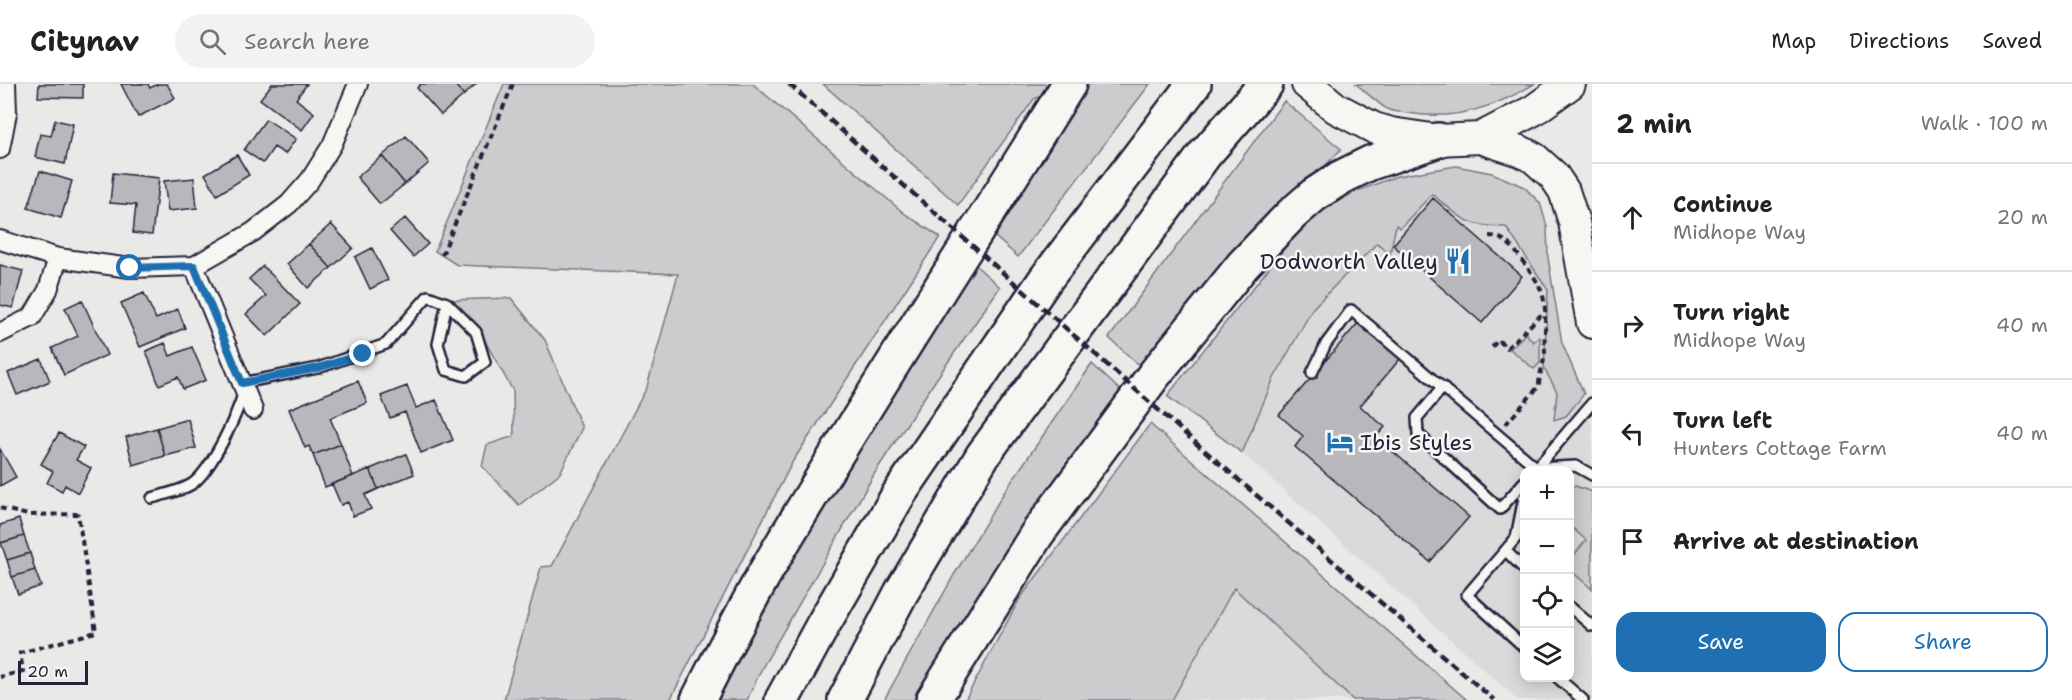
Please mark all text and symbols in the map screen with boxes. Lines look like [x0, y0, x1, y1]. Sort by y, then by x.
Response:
search box [175, 14, 595, 68]
text: Citynav [30, 22, 139, 60]
icon: search [196, 25, 229, 58]
text: Search here [244, 27, 370, 56]
text: Map [1771, 27, 1816, 55]
text: Directions [1849, 27, 1949, 55]
text: Saved [1982, 27, 2042, 55]
text: 2 min [1616, 106, 1692, 141]
text: Walk · 100 m [1921, 110, 2048, 136]
text: Continue [1673, 190, 1773, 219]
icon: ahead [1616, 201, 1649, 234]
text: 20 m [1997, 204, 2048, 230]
text: Midhope Way [1673, 219, 1806, 245]
restaurant icon: Dodworth Valley [1443, 246, 1473, 276]
place label: Dodworth Valley [1260, 247, 1438, 276]
route start [116, 254, 142, 280]
text: Turn right [1673, 298, 1790, 327]
icon: right [1616, 309, 1649, 342]
text: 40 m [1996, 312, 2048, 338]
text: Midhope Way [1673, 327, 1806, 353]
route end [349, 340, 375, 366]
text: Turn left [1673, 406, 1772, 435]
icon: left [1616, 417, 1649, 450]
text: 40 m [1996, 420, 2048, 446]
hotel icon: Ibis Styles [1325, 427, 1355, 457]
place label: Ibis Styles [1360, 428, 1472, 457]
text: Hunters Cottage Farm [1673, 435, 1887, 461]
map controls [1520, 466, 1574, 682]
button: + [1520, 466, 1574, 520]
button: − [1520, 520, 1574, 574]
icon: arrive [1616, 525, 1649, 558]
text: Arrive at destination [1673, 527, 1919, 556]
button: locate [1520, 574, 1574, 628]
button: Save [1616, 612, 1826, 672]
button: Share [1838, 612, 2048, 672]
button: layers [1520, 628, 1574, 682]
scale bar [18, 658, 88, 686]
text: 20 m [27, 661, 68, 682]

